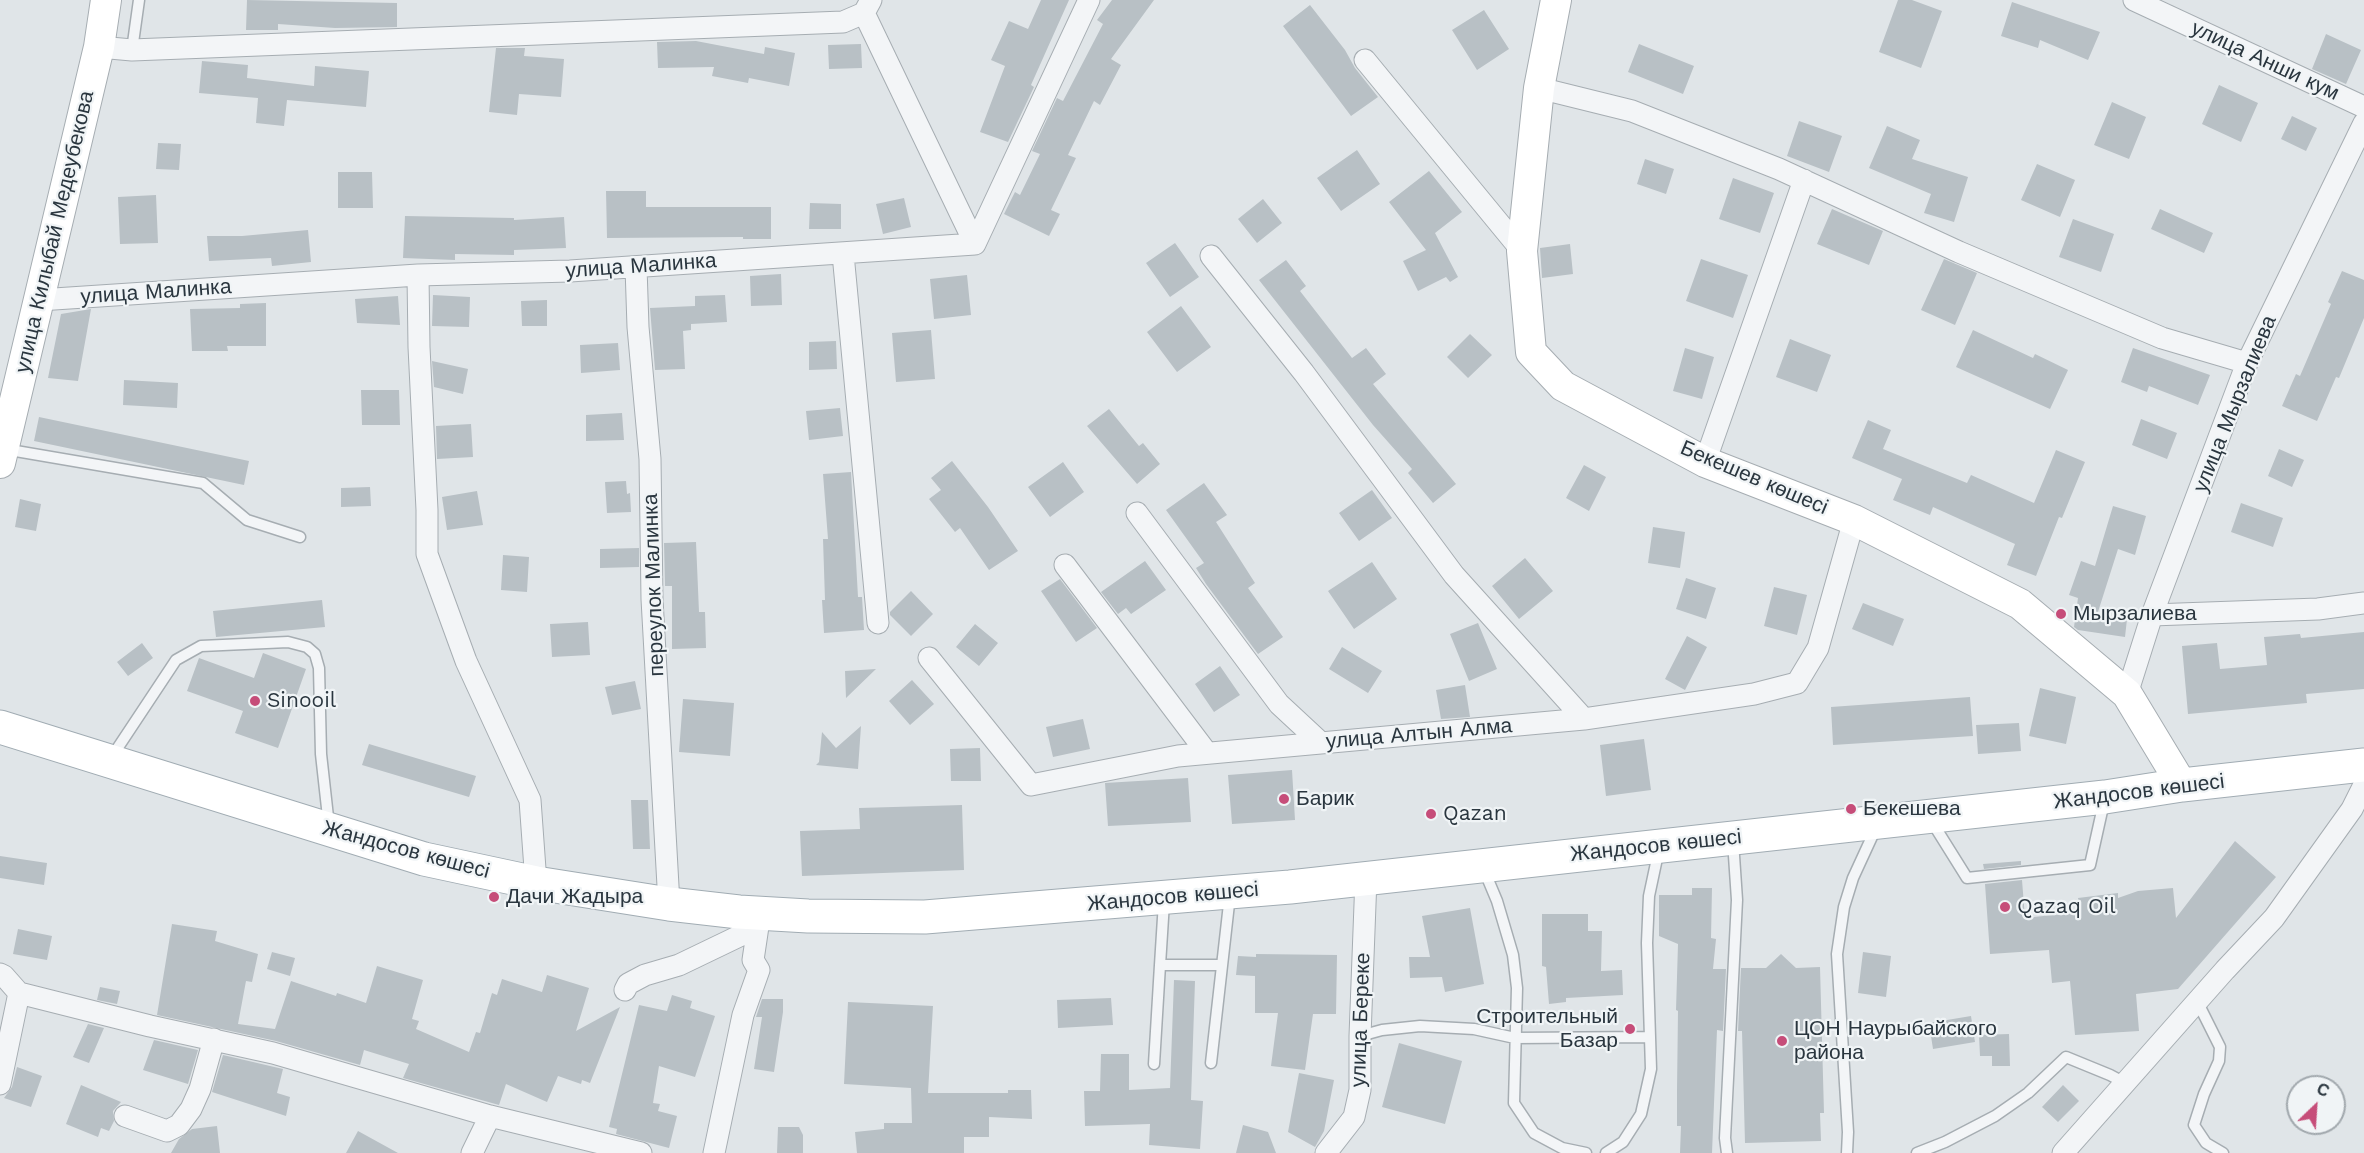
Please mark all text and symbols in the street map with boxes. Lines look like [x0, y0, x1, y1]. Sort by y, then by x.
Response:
street label: улица Анши кум [2187, 16, 2343, 106]
street label: улица Килыбай Медеубекова [10, 88, 100, 376]
street label: улица Малинка [565, 248, 717, 284]
street label: улица Малинка [80, 274, 232, 310]
street label: улица Мырзалиева [2188, 312, 2282, 496]
street label: Бекешев көшесі [1676, 436, 1832, 520]
street label: переулок Малинка [638, 493, 670, 677]
place label: Мырзалиева [2073, 601, 2197, 627]
marker: Мырзалиева [2054, 607, 2068, 621]
place label: Sinooil [267, 688, 336, 714]
marker: Sinooil [248, 694, 262, 708]
street label: улица Алтын Алма [1325, 713, 1513, 755]
street label: Жандосов көшесі [2052, 769, 2226, 815]
place label: Барик [1296, 786, 1354, 812]
marker: Барик [1277, 792, 1291, 806]
place label: Бекешева [1863, 796, 1961, 822]
place label: Qazan [1443, 801, 1507, 827]
marker: Бекешева [1844, 802, 1858, 816]
marker: Qazan [1424, 807, 1438, 821]
street label: Жандосов көшесі [320, 816, 492, 884]
street label: Жандосов көшесі [1569, 824, 1743, 868]
street label: Жандосов көшесі [1086, 877, 1260, 917]
place label: Дачи Жадыра [506, 884, 643, 910]
marker: Дачи Жадыра [487, 890, 501, 904]
place label: Qazaq Oil [2017, 894, 2116, 920]
marker: Qazaq Oil [1998, 900, 2012, 914]
street label: улица Береке [1346, 952, 1376, 1088]
place label: Строительный Базар [1476, 1004, 1618, 1054]
place label: ЦОН Наурыбайского района [1794, 1016, 1997, 1066]
marker: Строительный Базар [1623, 1022, 1637, 1036]
marker: ЦОН Наурыбайского района [1775, 1034, 1789, 1048]
north arrow [2286, 1075, 2346, 1135]
text: С [2314, 1079, 2332, 1101]

